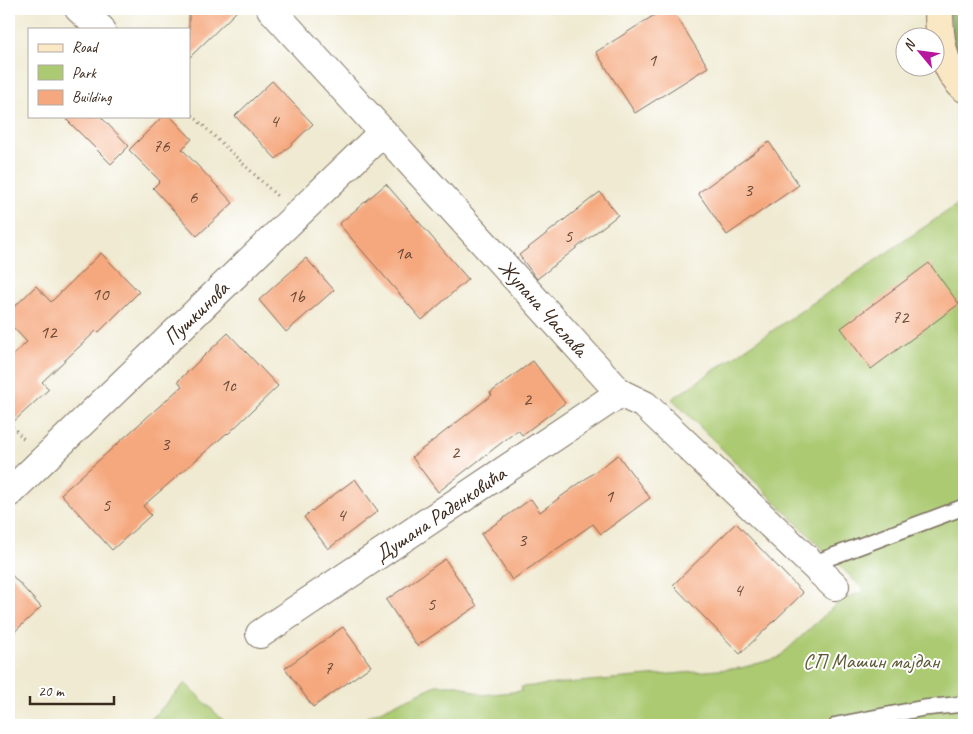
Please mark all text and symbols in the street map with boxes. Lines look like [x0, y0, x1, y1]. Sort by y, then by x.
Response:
legend [28, 28, 190, 118]
north arrow [896, 28, 946, 78]
text: N [900, 36, 920, 54]
text: Road [72, 38, 99, 57]
house number: 1 [648, 48, 658, 72]
text: Park [72, 64, 97, 83]
text: Building [72, 88, 112, 107]
house number: 4 [270, 109, 281, 133]
house number: 76 [152, 134, 171, 158]
house number: 3 [744, 178, 754, 202]
house number: 6 [189, 185, 199, 209]
house number: 5 [564, 224, 574, 248]
house number: 1a [395, 241, 413, 265]
street label: Жупана Часлава [493, 254, 595, 364]
street label: Пушкинова [158, 274, 235, 350]
house number: 10 [91, 282, 110, 306]
house number: 1b [288, 284, 306, 308]
house number: 72 [891, 305, 910, 329]
house number: 12 [39, 320, 58, 344]
house number: 1c [220, 373, 237, 397]
house number: 2 [523, 387, 533, 411]
house number: 3 [161, 432, 171, 456]
house number: 2 [451, 440, 461, 464]
street label: Душана Раденковића [369, 459, 512, 568]
house number: 1 [605, 484, 615, 508]
house number: 5 [102, 493, 112, 517]
house number: 4 [337, 503, 348, 527]
house number: 3 [518, 528, 528, 552]
house number: 4 [734, 578, 745, 602]
house number: 5 [427, 592, 437, 616]
park label: СП Машин мајдан [803, 648, 941, 674]
house number: 7 [324, 656, 334, 680]
scale bar [30, 674, 114, 706]
text: 20 m [38, 682, 65, 701]

